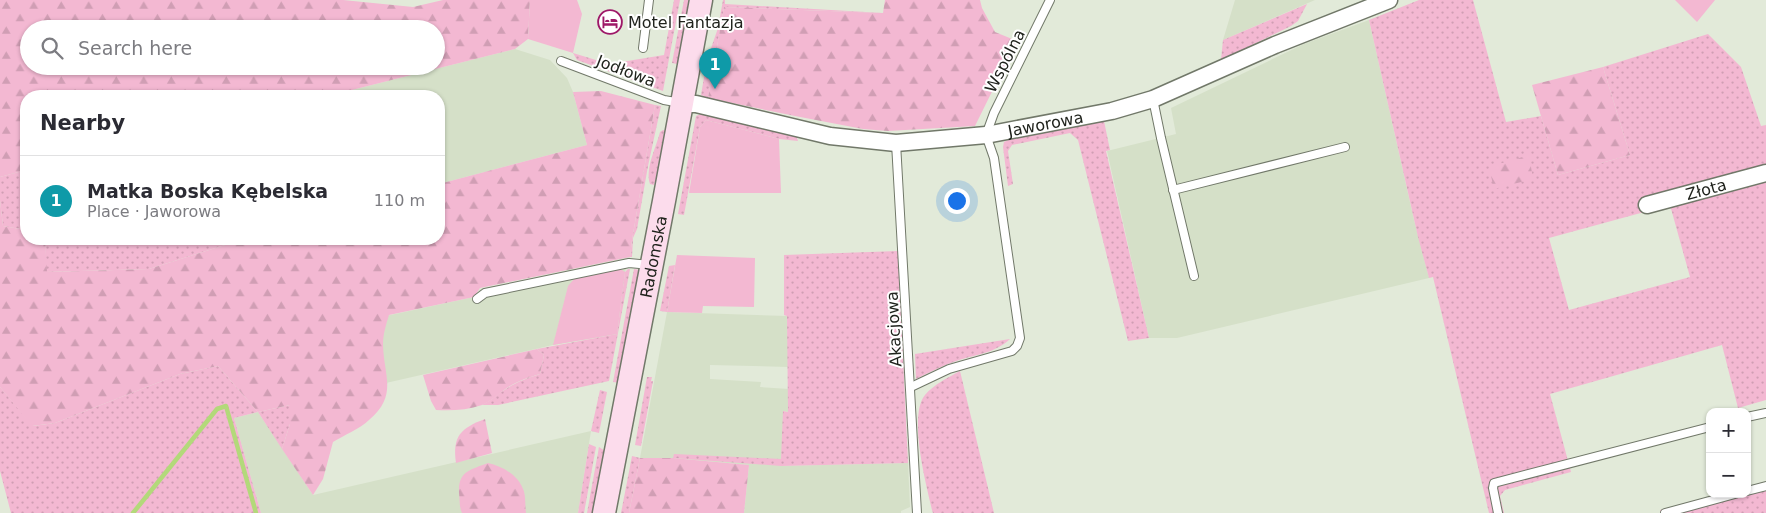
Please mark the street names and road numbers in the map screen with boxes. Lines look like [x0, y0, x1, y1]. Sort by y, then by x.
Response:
street label: Wspólna [981, 26, 1029, 96]
street label: Jodłowa [593, 51, 658, 91]
street label: Jaworowa [1005, 107, 1085, 140]
street label: Złota [1683, 175, 1728, 204]
street label: Radomska [636, 214, 670, 299]
street label: Akacjowa [883, 291, 905, 367]

